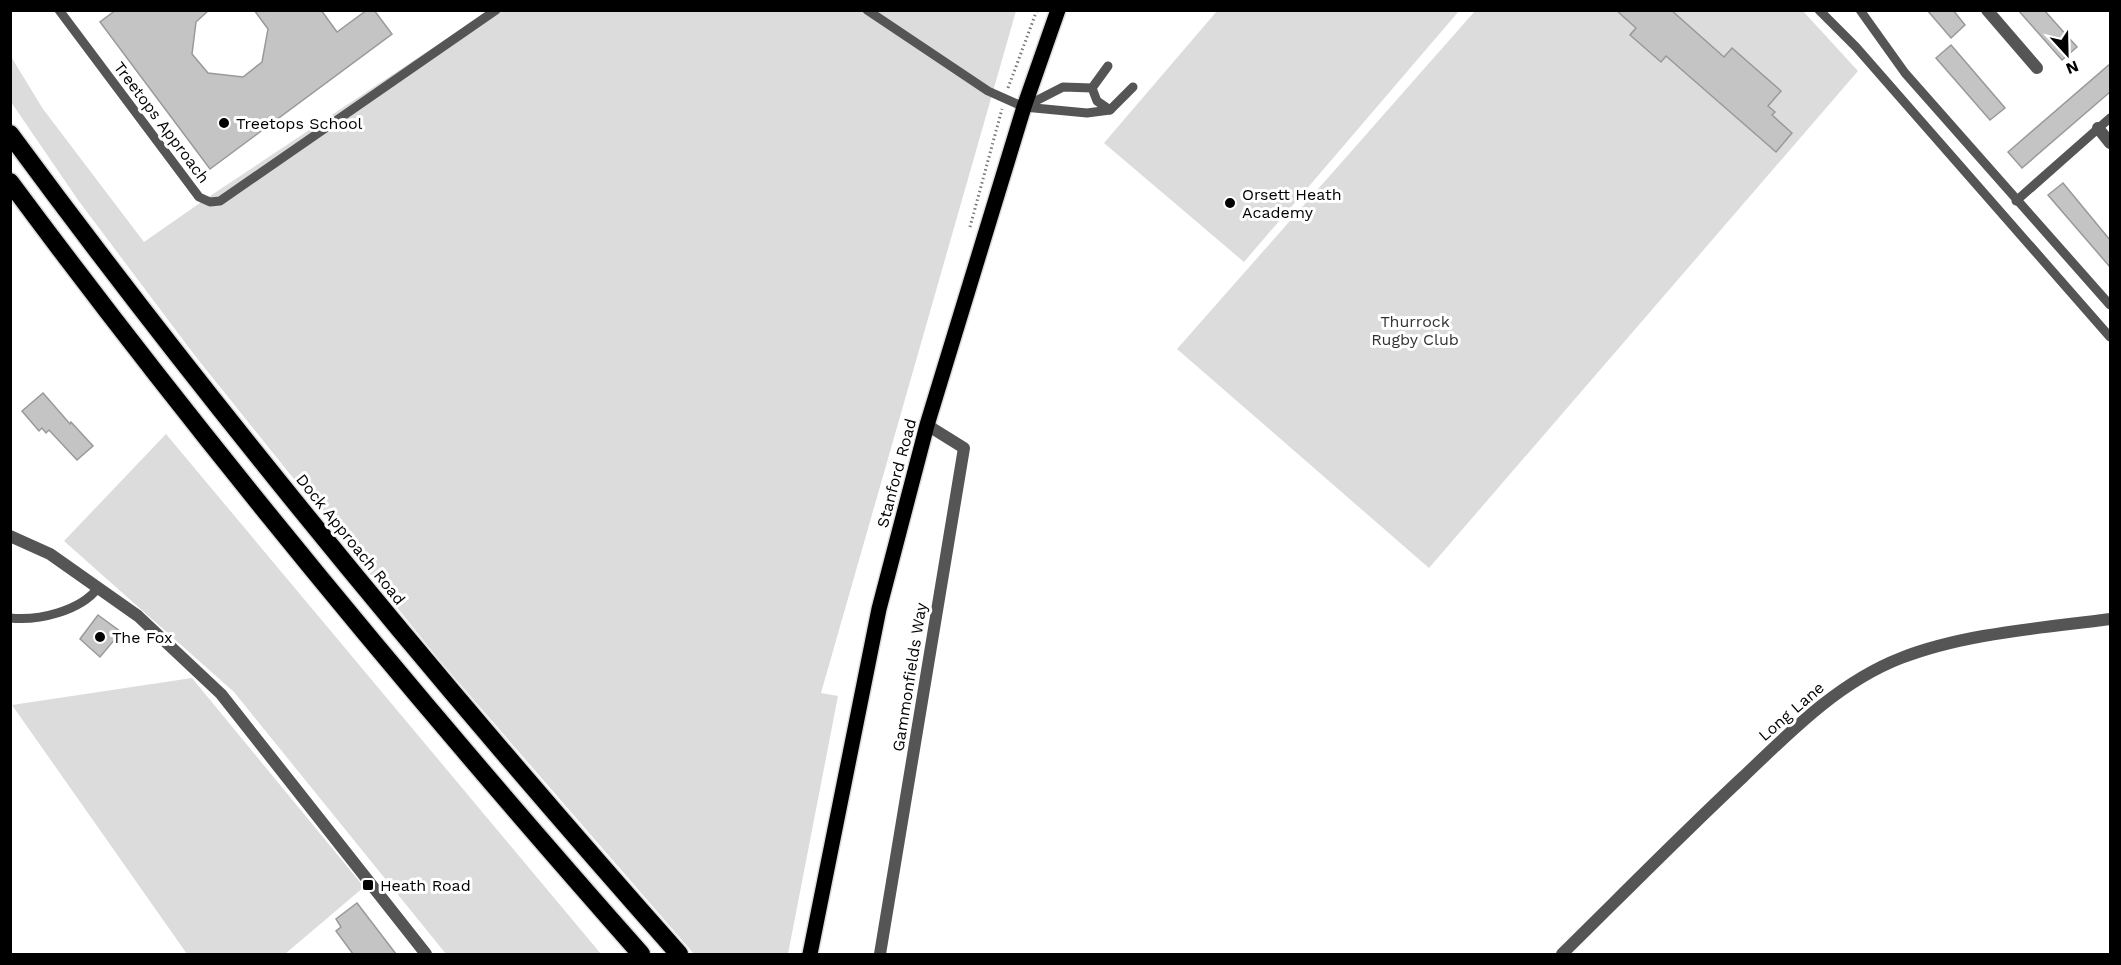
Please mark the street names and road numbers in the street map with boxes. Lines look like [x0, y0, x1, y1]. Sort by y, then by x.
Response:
street label: Treetops Approach [110, 58, 213, 187]
street label: Stanford Road [873, 416, 920, 530]
street label: Dock Approach Road [292, 470, 409, 608]
street label: Gammonfields Way [888, 601, 931, 753]
street label: Long Lane [1755, 678, 1828, 745]

